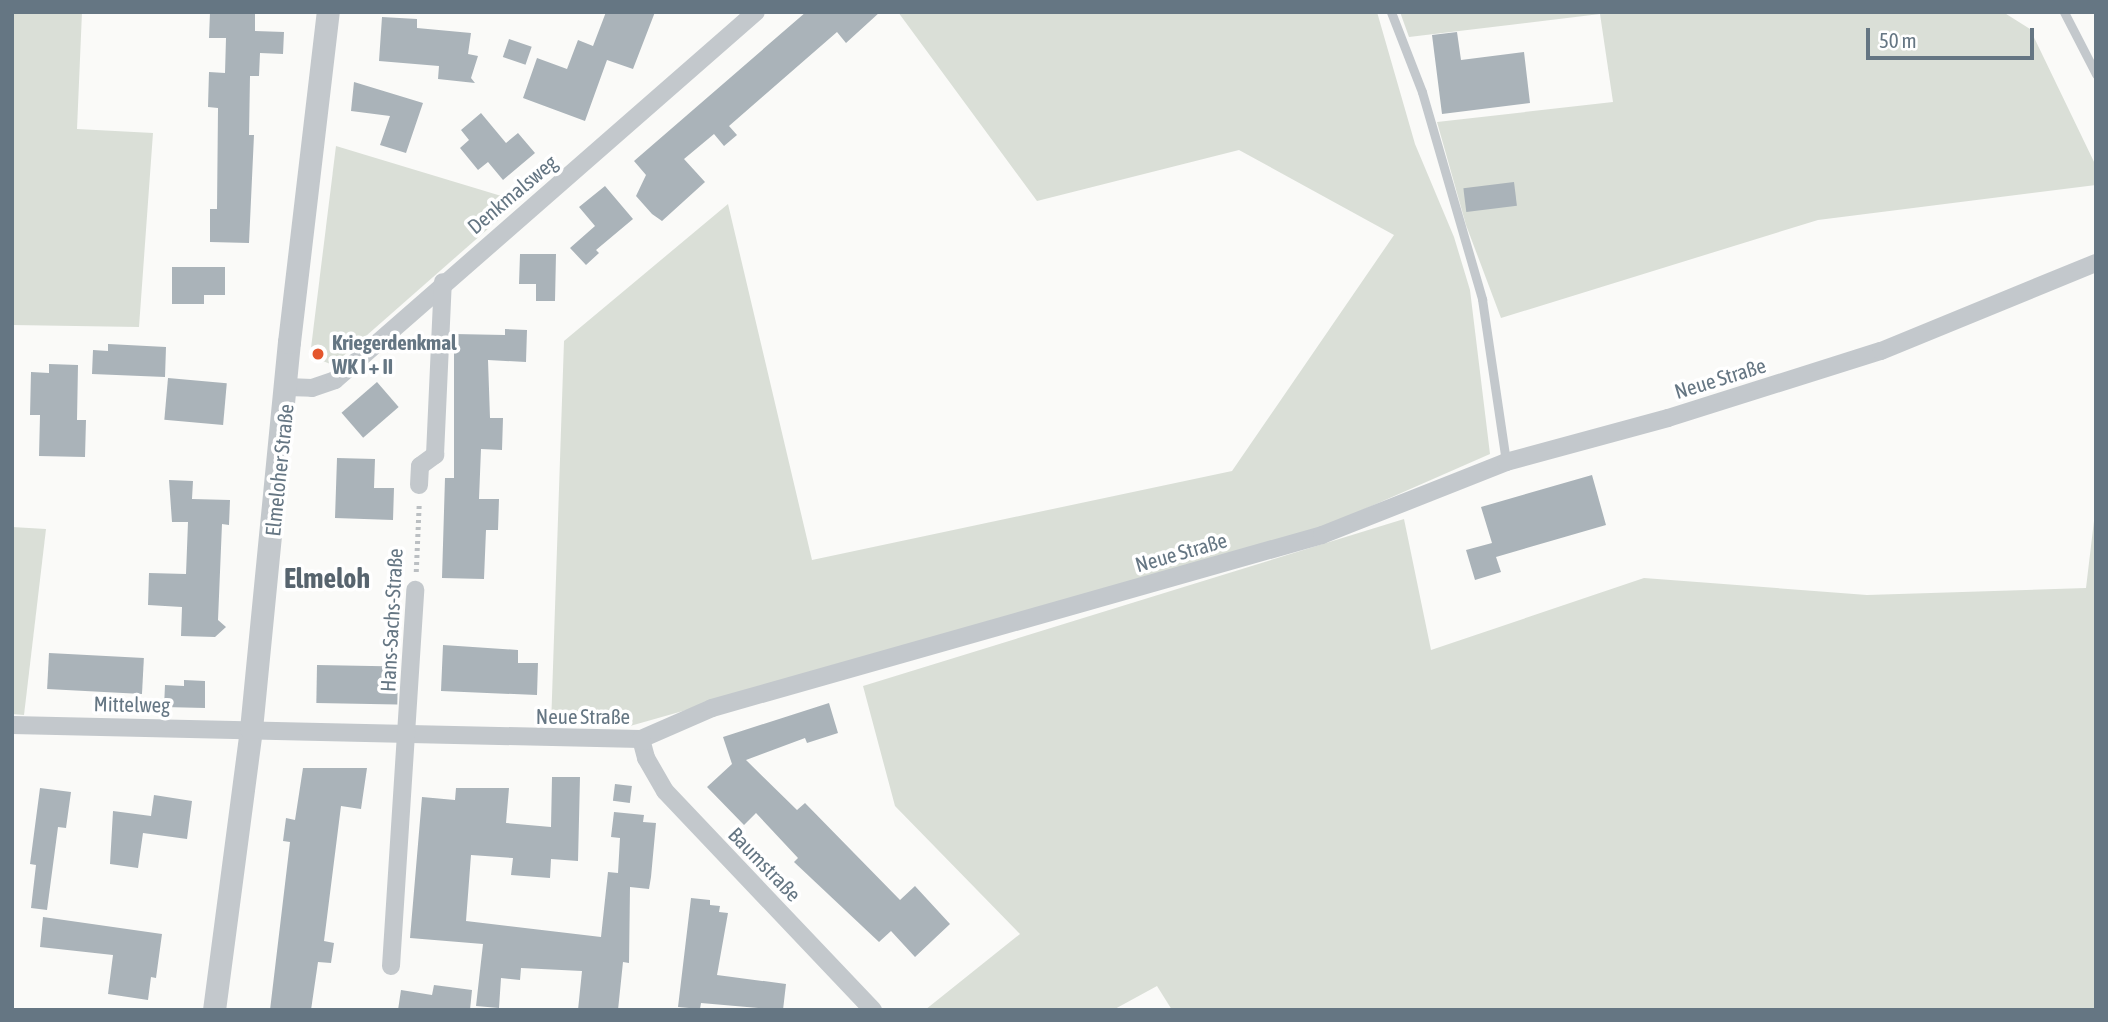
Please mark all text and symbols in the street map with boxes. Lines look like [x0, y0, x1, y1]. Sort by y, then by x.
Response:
scale bar [1870, 14, 2038, 58]
text: 50 m [1879, 28, 1917, 52]
street label: Denkmalsweg [462, 149, 562, 239]
place label: Kriegerdenkmal WK I + II [332, 329, 457, 379]
marker: Kriegerdenkmal WK I + II [310, 346, 326, 362]
street label: Neue Straße [1671, 352, 1769, 404]
street label: Elmeloher Straße [260, 403, 298, 537]
street label: Neue Straße [1132, 527, 1230, 577]
street label: Hans-Sachs-Straße [375, 548, 407, 692]
district label: Elmeloh [284, 561, 370, 595]
street label: Mittelweg [94, 691, 170, 717]
street label: Neue Straße [536, 703, 630, 729]
street label: Baumstraße [724, 822, 806, 906]

